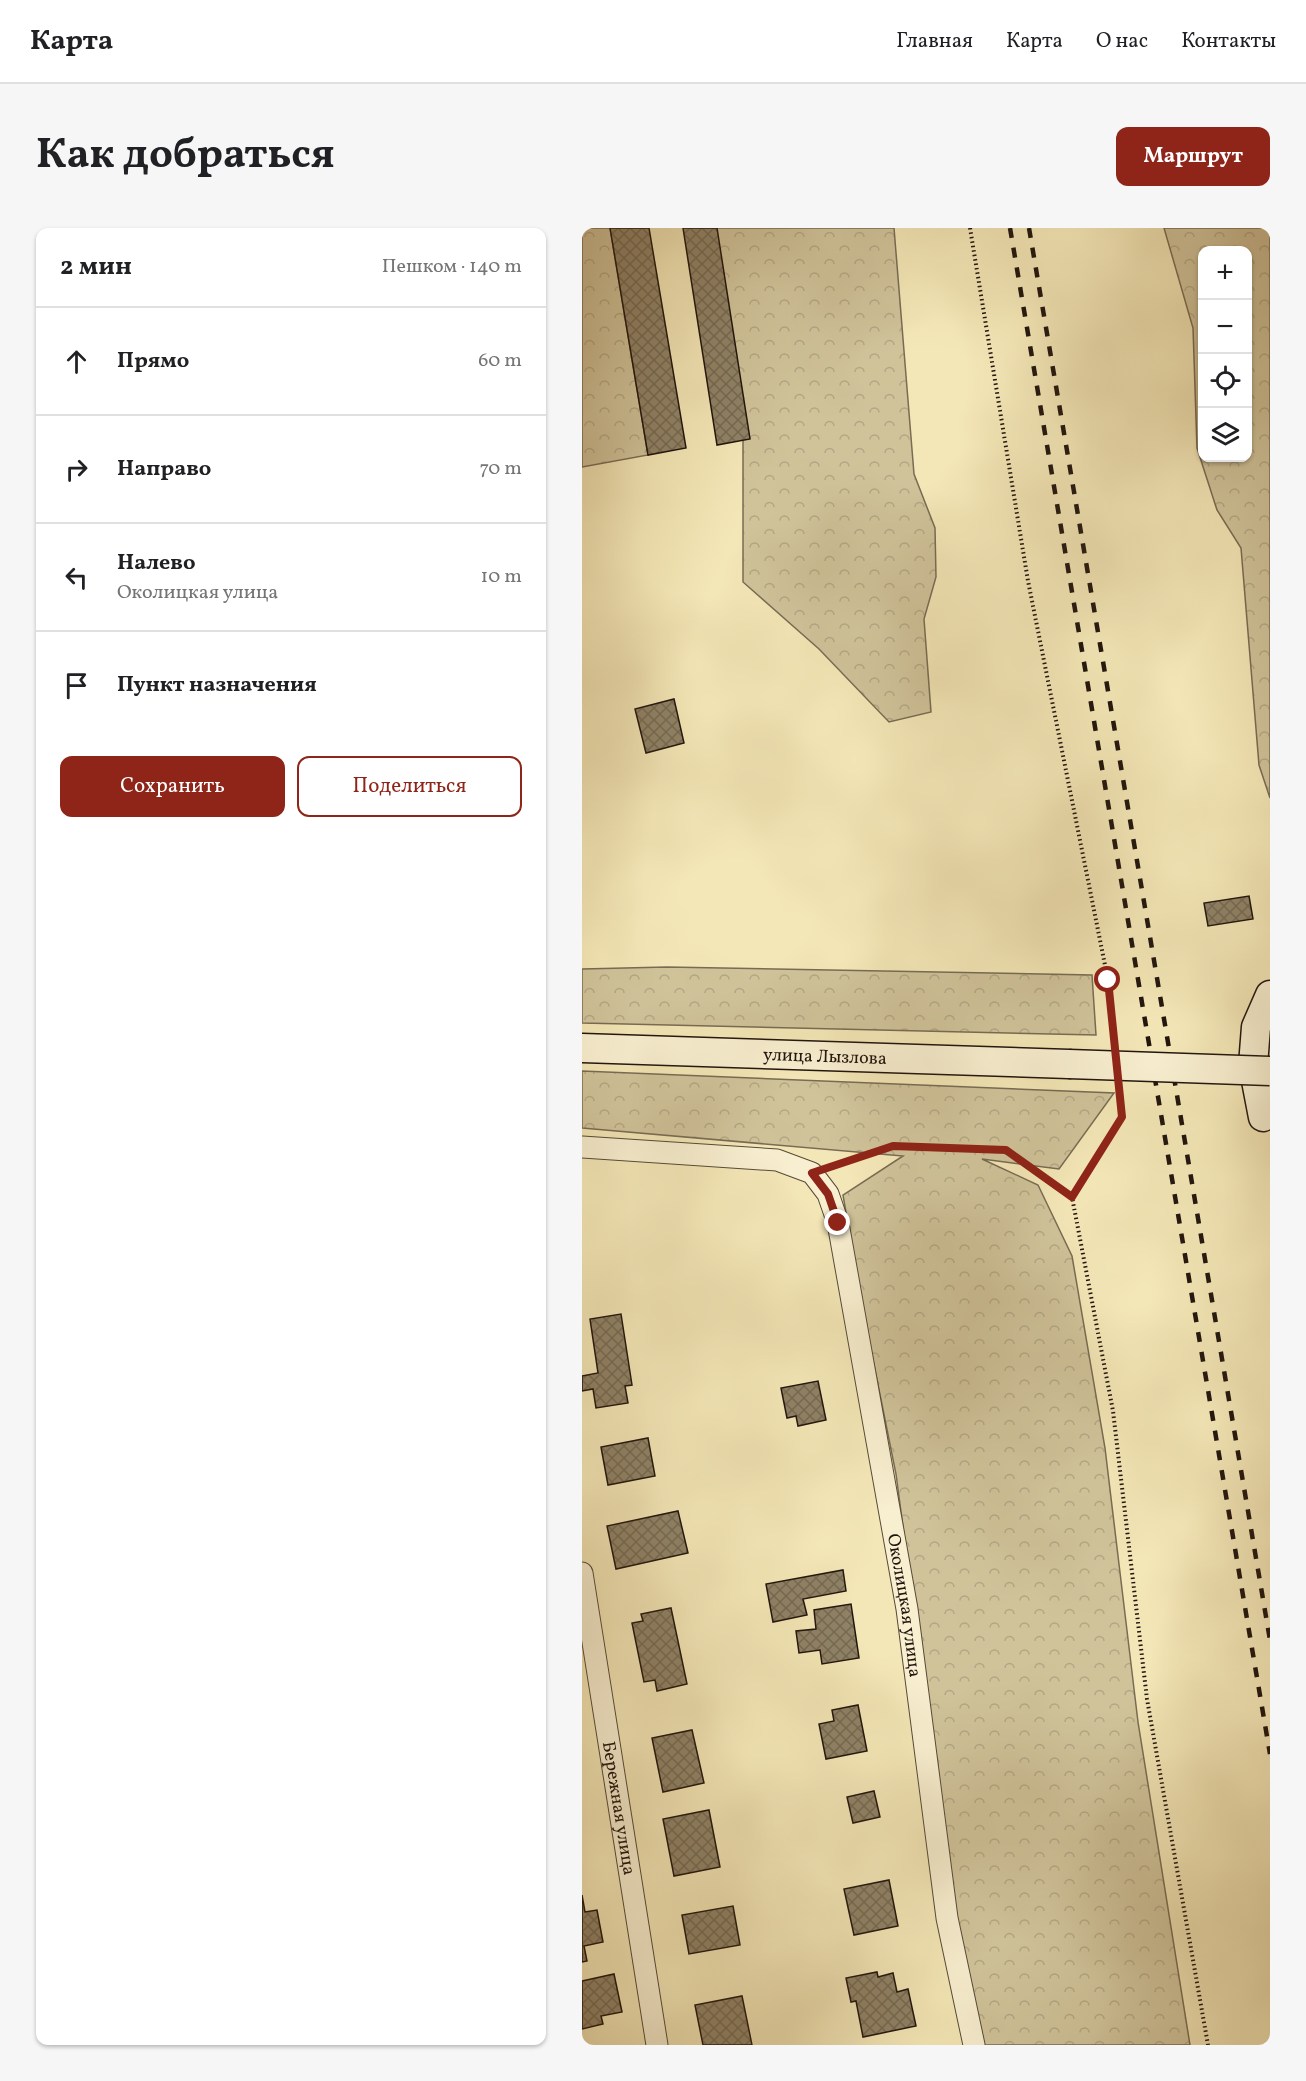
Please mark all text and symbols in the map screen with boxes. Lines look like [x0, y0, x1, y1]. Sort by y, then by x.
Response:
text: Карта [30, 22, 113, 61]
text: Главная [896, 27, 973, 56]
text: Карта [1006, 27, 1063, 56]
text: О нас [1096, 27, 1148, 56]
text: Контакты [1181, 27, 1276, 56]
text: Как добраться [36, 127, 335, 186]
button: Маршрут [1116, 127, 1270, 186]
map controls [1198, 246, 1252, 462]
button: + [1198, 246, 1252, 300]
text: 2 мин [60, 249, 132, 285]
text: Пешком · 140 m [382, 253, 522, 281]
button: − [1198, 300, 1252, 354]
icon: ahead [60, 345, 93, 378]
text: Прямо [117, 346, 189, 377]
text: 60 m [478, 347, 522, 375]
button: locate [1198, 354, 1252, 408]
button: layers [1198, 408, 1252, 462]
icon: right [60, 453, 93, 486]
text: Направо [117, 454, 211, 485]
text: 70 m [479, 455, 522, 483]
text: Налево [117, 548, 196, 579]
icon: left [60, 561, 93, 594]
text: 10 m [481, 563, 522, 591]
text: Околицкая улица [117, 579, 278, 607]
icon: arrive [60, 669, 93, 702]
text: Пункт назначения [117, 670, 317, 701]
button: Сохранить [60, 756, 285, 817]
button: Поделиться [297, 756, 522, 817]
route start [1094, 966, 1120, 992]
street label: улица Лызлова [762, 1043, 887, 1072]
route end [824, 1209, 850, 1235]
street label: Околицкая улица [880, 1532, 927, 1679]
street label: Бережная улица [595, 1739, 641, 1877]

